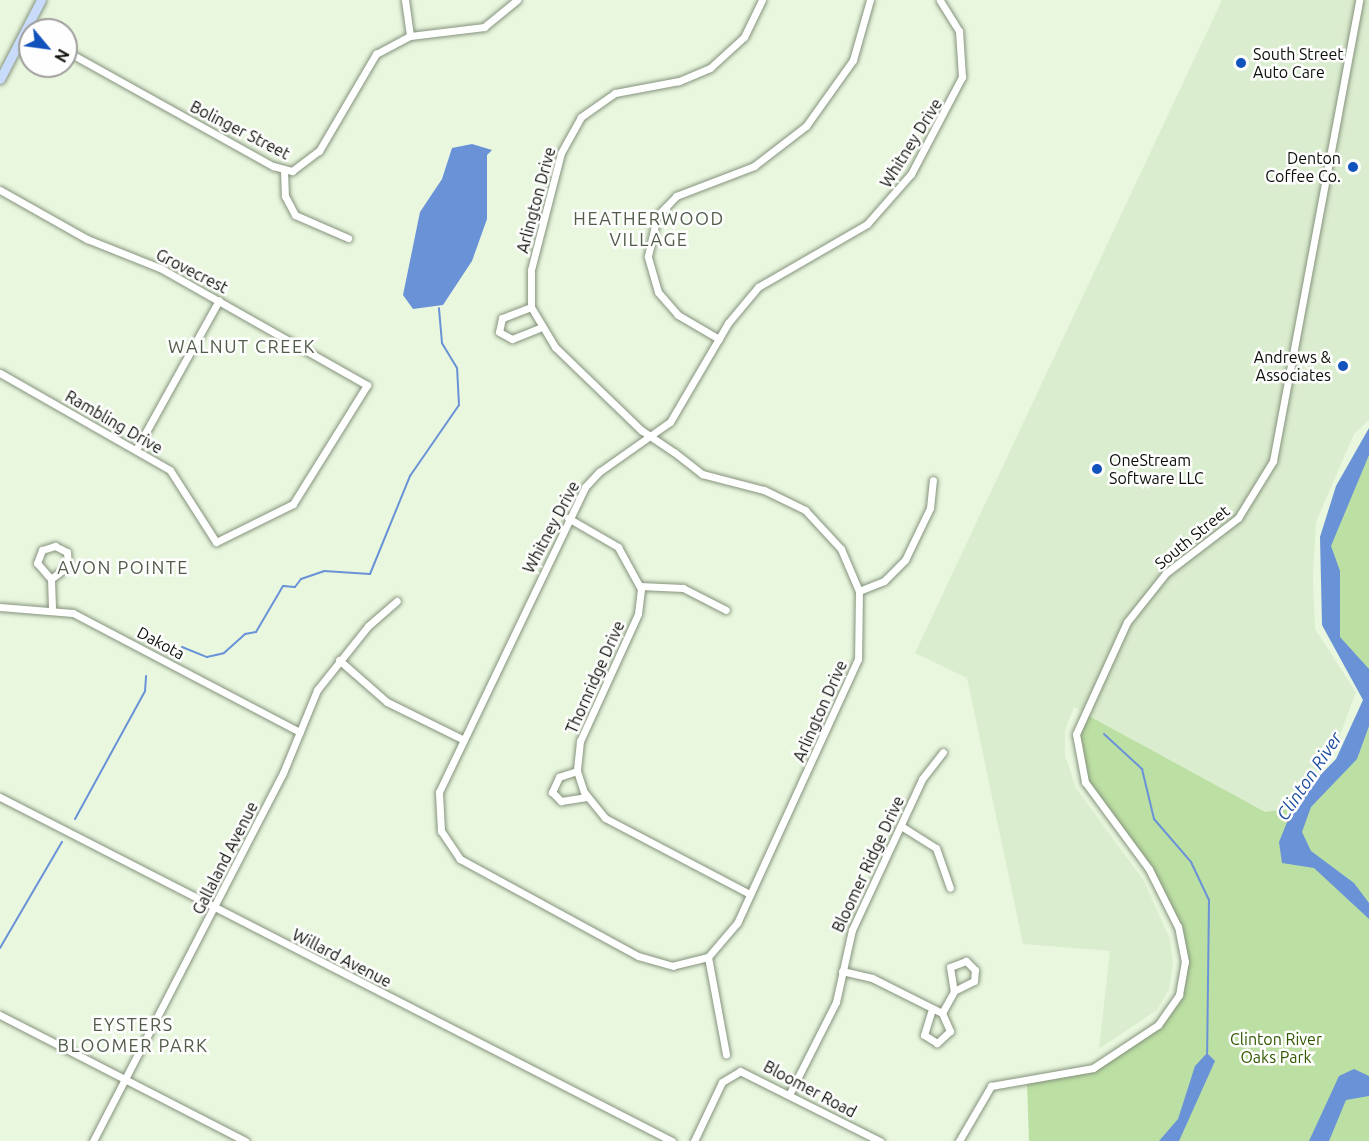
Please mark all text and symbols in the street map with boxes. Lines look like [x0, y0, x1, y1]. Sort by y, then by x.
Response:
north arrow [18, 18, 78, 78]
place label: South Street Auto Care [1253, 44, 1344, 82]
text: N [51, 46, 73, 65]
marker: South Street Auto Care [1234, 56, 1248, 70]
street label: Whitney Drive [876, 95, 946, 191]
street label: Bolinger Street [187, 97, 293, 163]
street label: Arlington Drive [513, 145, 559, 255]
place label: Denton Coffee Co. [1265, 148, 1341, 186]
marker: Denton Coffee Co. [1346, 160, 1360, 174]
district label: HEATHERWOOD VILLAGE [573, 208, 725, 250]
street label: Grovecrest [153, 245, 231, 297]
district label: WALNUT CREEK [168, 335, 316, 357]
place label: Andrews & Associates [1254, 347, 1331, 385]
marker: Andrews & Associates [1336, 359, 1350, 373]
street label: Rambling Drive [62, 386, 166, 458]
place label: OneStream Software LLC [1109, 450, 1204, 488]
marker: OneStream Software LLC [1090, 462, 1104, 476]
street label: Whitney Drive [519, 478, 583, 576]
street label: South Street [1151, 501, 1233, 573]
district label: AVON POINTE [57, 556, 189, 578]
street label: Thornridge Drive [562, 618, 628, 736]
street label: Dakota [134, 623, 188, 663]
street label: Arlington Drive [789, 657, 851, 765]
water label: Clinton River [1272, 728, 1346, 824]
street label: Bloomer Ridge Drive [828, 793, 908, 935]
street label: Gallaland Avenue [188, 798, 262, 918]
street label: Willard Avenue [289, 925, 395, 991]
district label: EYSTERS BLOOMER PARK [58, 1014, 208, 1056]
park label: Clinton River Oaks Park [1230, 1029, 1322, 1067]
street label: Bloomer Road [760, 1057, 860, 1121]

